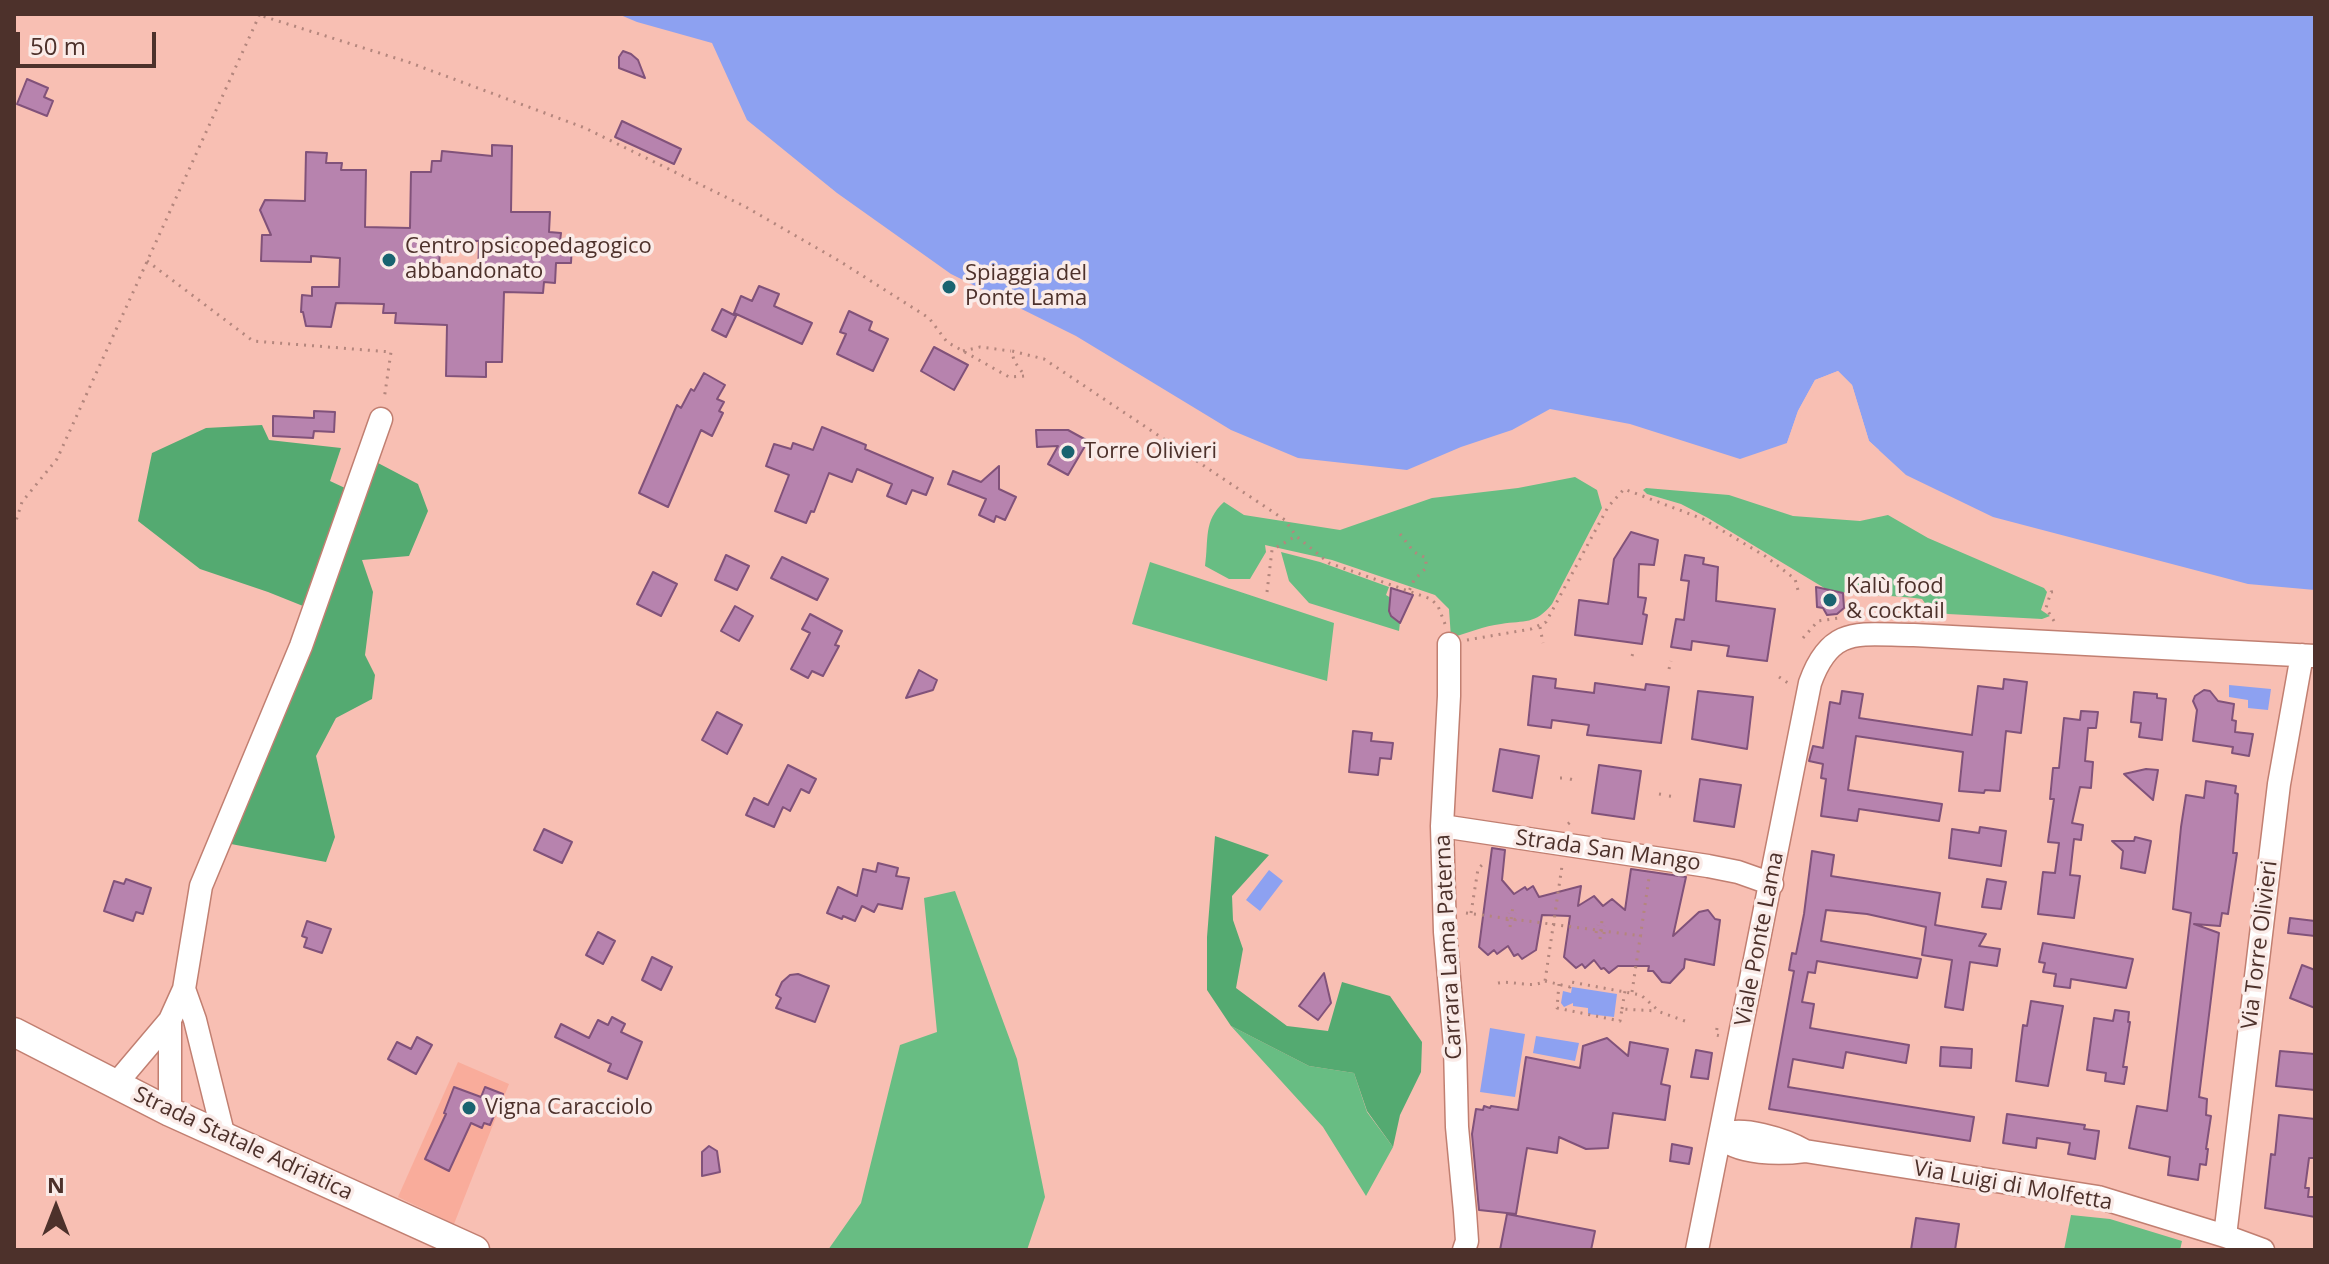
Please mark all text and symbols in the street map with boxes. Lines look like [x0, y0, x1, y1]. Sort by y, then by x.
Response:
scale bar [20, 16, 160, 66]
text: 50 m [30, 29, 86, 62]
place label: Centro psicopedagogico abbandonato [405, 234, 652, 286]
marker: Centro psicopedagogico abbandonato [380, 251, 398, 269]
place label: Spiaggia del Ponte Lama [965, 261, 1087, 312]
marker: Spiaggia del Ponte Lama [940, 278, 958, 296]
place label: Torre Olivieri [1084, 439, 1217, 465]
marker: Torre Olivieri [1059, 443, 1077, 461]
place label: Kalù food & cocktail [1846, 574, 1945, 626]
marker: Kalù food & cocktail [1821, 591, 1839, 609]
street label: Strada San Mango [1514, 825, 1702, 877]
street label: Carrara Lama Paterna [1430, 834, 1468, 1060]
street label: Viale Ponte Lama [1730, 850, 1790, 1028]
street label: Via Torre Olivieri [2237, 859, 2283, 1031]
street label: Strada Statale Adriatica [129, 1082, 357, 1206]
place label: Vigna Caracciolo [485, 1095, 653, 1121]
marker: Vigna Caracciolo [460, 1099, 478, 1117]
street label: Via Luigi di Molfetta [1912, 1156, 2114, 1216]
north arrow [16, 1168, 96, 1248]
text: N [47, 1169, 65, 1199]

